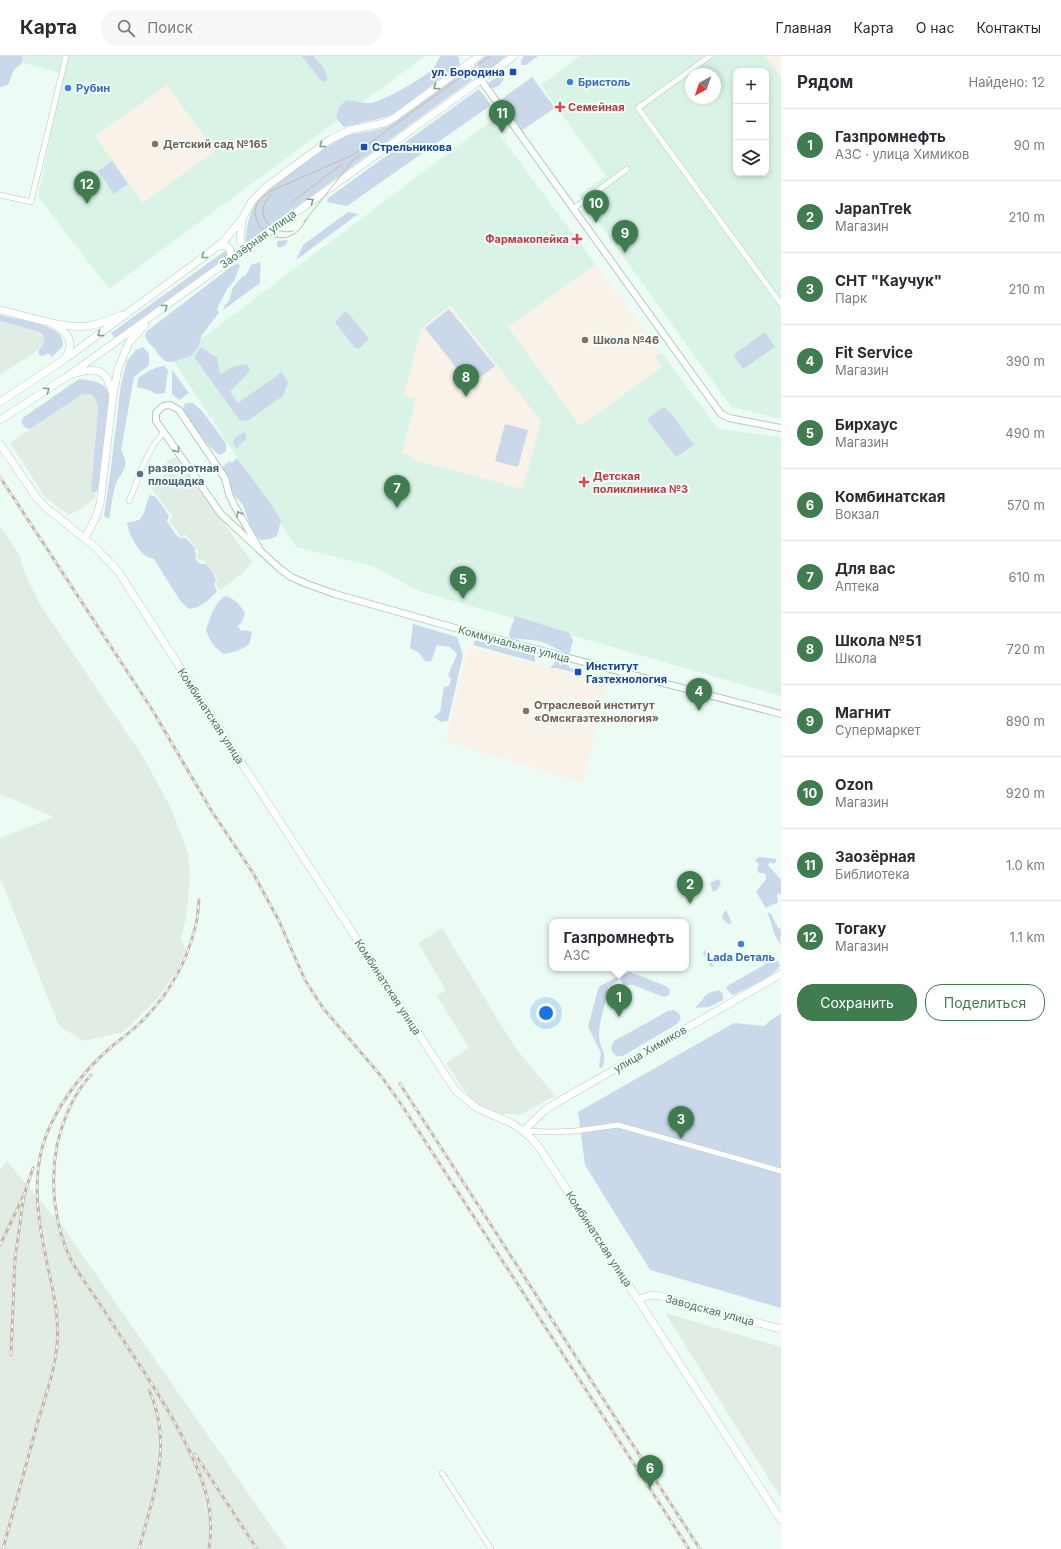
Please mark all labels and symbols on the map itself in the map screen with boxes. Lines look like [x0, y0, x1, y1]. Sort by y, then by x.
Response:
place label: ул. Бородина [431, 65, 505, 79]
marker: ул. Бородина [508, 67, 518, 77]
north arrow [685, 68, 721, 104]
place label: Бристоль [578, 75, 631, 89]
marker: Бристоль [565, 77, 575, 87]
place label: Рубин [76, 81, 110, 95]
one-way arrow [433, 82, 440, 90]
marker: Рубин [63, 83, 73, 93]
pin: 11 [489, 100, 515, 133]
place label: Семейная [568, 100, 625, 114]
marker: Семейная [555, 102, 565, 112]
place label: Детский сад №165 [163, 137, 268, 151]
marker: Детский сад №165 [150, 139, 160, 149]
place label: Стрельникова [372, 140, 452, 154]
one-way arrow [320, 141, 327, 148]
marker: Стрельникова [359, 142, 369, 152]
pin: 12 [74, 171, 100, 204]
pin: 10 [583, 190, 609, 223]
one-way arrow [307, 198, 314, 206]
street label: Заозёрная улица [217, 207, 299, 271]
pin: 9 [612, 220, 638, 253]
place label: Фармакопейка [485, 232, 569, 246]
marker: Фармакопейка [572, 234, 582, 244]
one-way arrow [202, 252, 209, 259]
one-way arrow [161, 304, 168, 312]
one-way arrow [97, 329, 104, 337]
place label: Школа №46 [593, 333, 659, 347]
marker: Школа №46 [580, 335, 590, 345]
pin: 8 [453, 364, 479, 397]
one-way arrow [43, 387, 50, 395]
one-way arrow [172, 446, 180, 453]
place label: разворотная площадка [148, 461, 219, 488]
marker: разворотная площадка [135, 469, 145, 479]
place label: Детская поликлиника №3 [593, 469, 688, 496]
pin: 7 [384, 475, 410, 508]
marker: Детская поликлиника №3 [578, 476, 590, 488]
one-way arrow [237, 511, 244, 518]
pin: 5 [450, 566, 476, 599]
street label: Коммунальная улица [457, 622, 571, 666]
place label: Институт Газтехнология [586, 659, 667, 686]
street label: Комбинатская улица [175, 665, 247, 767]
marker: Институт Газтехнология [573, 667, 583, 677]
pin: 4 [686, 678, 712, 711]
place label: Отраслевой институт «Омскгазтехнология» [534, 698, 659, 725]
marker: Отраслевой институт «Омскгазтехнология» [521, 706, 531, 716]
pin: 2 [677, 871, 703, 904]
street label: Комбинатская улица [352, 936, 424, 1038]
marker: Lada Dеталь [736, 939, 746, 949]
place label: Lada Dеталь [707, 950, 776, 964]
pin: 1 [606, 984, 632, 1017]
your location [536, 1003, 556, 1023]
street label: улица Химиков [611, 1022, 689, 1076]
pin: 3 [668, 1106, 694, 1139]
street label: Комбинатская улица [563, 1188, 635, 1290]
street label: Заводская улица [664, 1291, 756, 1329]
pin: 6 [637, 1455, 663, 1488]

